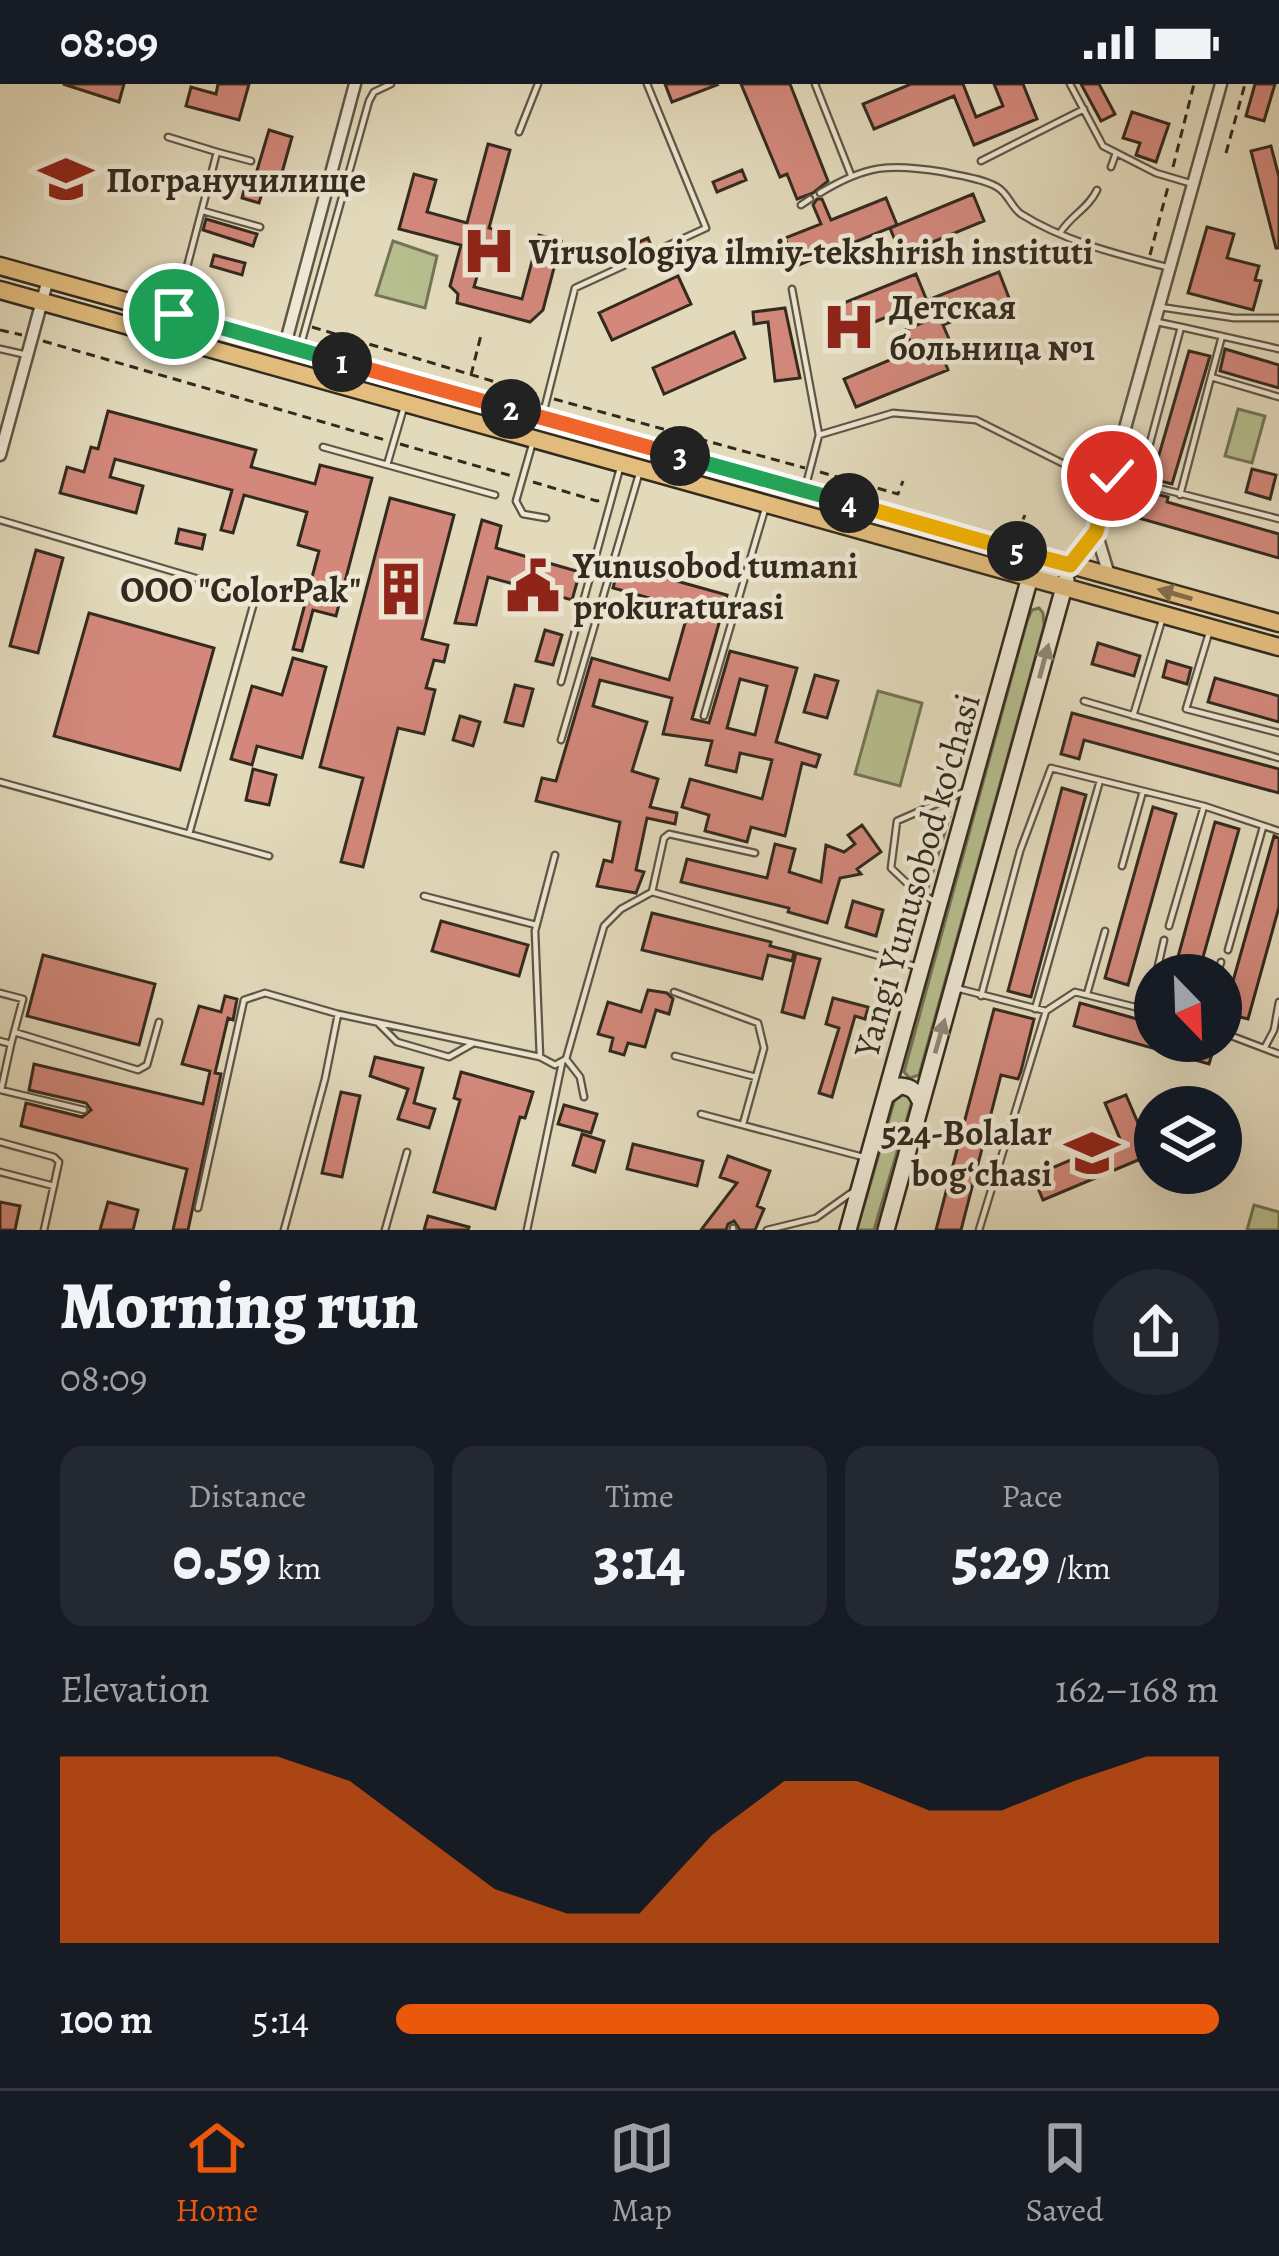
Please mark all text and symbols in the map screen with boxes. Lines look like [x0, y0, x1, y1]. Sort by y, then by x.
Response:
text: 08:09 [60, 11, 158, 73]
school or university icon: Погранучилище [37, 150, 95, 208]
place label: Погранучилище [106, 155, 366, 204]
hospital icon: Virusologiya ilmiy-tekshirish instituti [460, 222, 518, 280]
place label: Virusologiya ilmiy-tekshirish instituti [528, 227, 1093, 276]
pin [123, 263, 225, 365]
icon: arrive [141, 281, 207, 347]
place label: Детская больница №1 [889, 282, 1095, 372]
hospital icon: Детская больница №1 [820, 298, 878, 356]
pin: 1 [312, 332, 372, 392]
text: 1 [336, 339, 348, 384]
pin: 2 [481, 379, 541, 439]
text: 2 [503, 386, 519, 431]
pin [1061, 425, 1163, 527]
pin: 3 [650, 426, 710, 486]
text: 3 [673, 433, 687, 478]
icon: check [1079, 443, 1145, 509]
pin: 4 [819, 473, 879, 533]
text: 4 [841, 480, 857, 525]
pin: 5 [987, 521, 1047, 581]
text: 5 [1010, 528, 1024, 573]
place label: Yunusobod tumani prokuraturasi [572, 541, 858, 631]
public building icon: Yunusobod tumani prokuraturasi [504, 557, 562, 615]
building icon: OOO "ColorPak" [372, 560, 430, 618]
place label: OOO "ColorPak" [120, 565, 361, 614]
one-way arrow [1156, 584, 1193, 603]
one-way arrow [1035, 642, 1054, 679]
street label: Yangi Yunusobod ko'chasi [841, 688, 992, 1064]
north arrow [1134, 954, 1242, 1062]
map controls [1134, 954, 1242, 1194]
one-way arrow [931, 1018, 950, 1055]
button: layers [1134, 1086, 1242, 1194]
place label: 524-Bolalar bogʻchasi [881, 1108, 1052, 1198]
school or university icon: 524-Bolalar bogʻchasi [1063, 1124, 1121, 1182]
text: Morning run [60, 1261, 419, 1351]
button: share [1093, 1269, 1219, 1395]
text: 08:09 [60, 1351, 148, 1404]
text: Distance [188, 1473, 306, 1518]
text: Time [605, 1473, 674, 1518]
text: Pace [1001, 1473, 1062, 1518]
text: 0.59 [173, 1518, 271, 1600]
text: 3:14 [594, 1518, 685, 1600]
text: 5:29 [953, 1518, 1050, 1600]
text: km [271, 1545, 322, 1590]
text: /km [1050, 1545, 1111, 1590]
text: Elevation [60, 1662, 210, 1715]
text: 162–168 m [1055, 1662, 1219, 1715]
text: 100 m [60, 1993, 153, 2046]
text: 5:14 [252, 1993, 309, 2046]
tab: Home [175, 2115, 258, 2232]
tab: Map [609, 2115, 675, 2232]
tab: Saved [1025, 2115, 1104, 2232]

